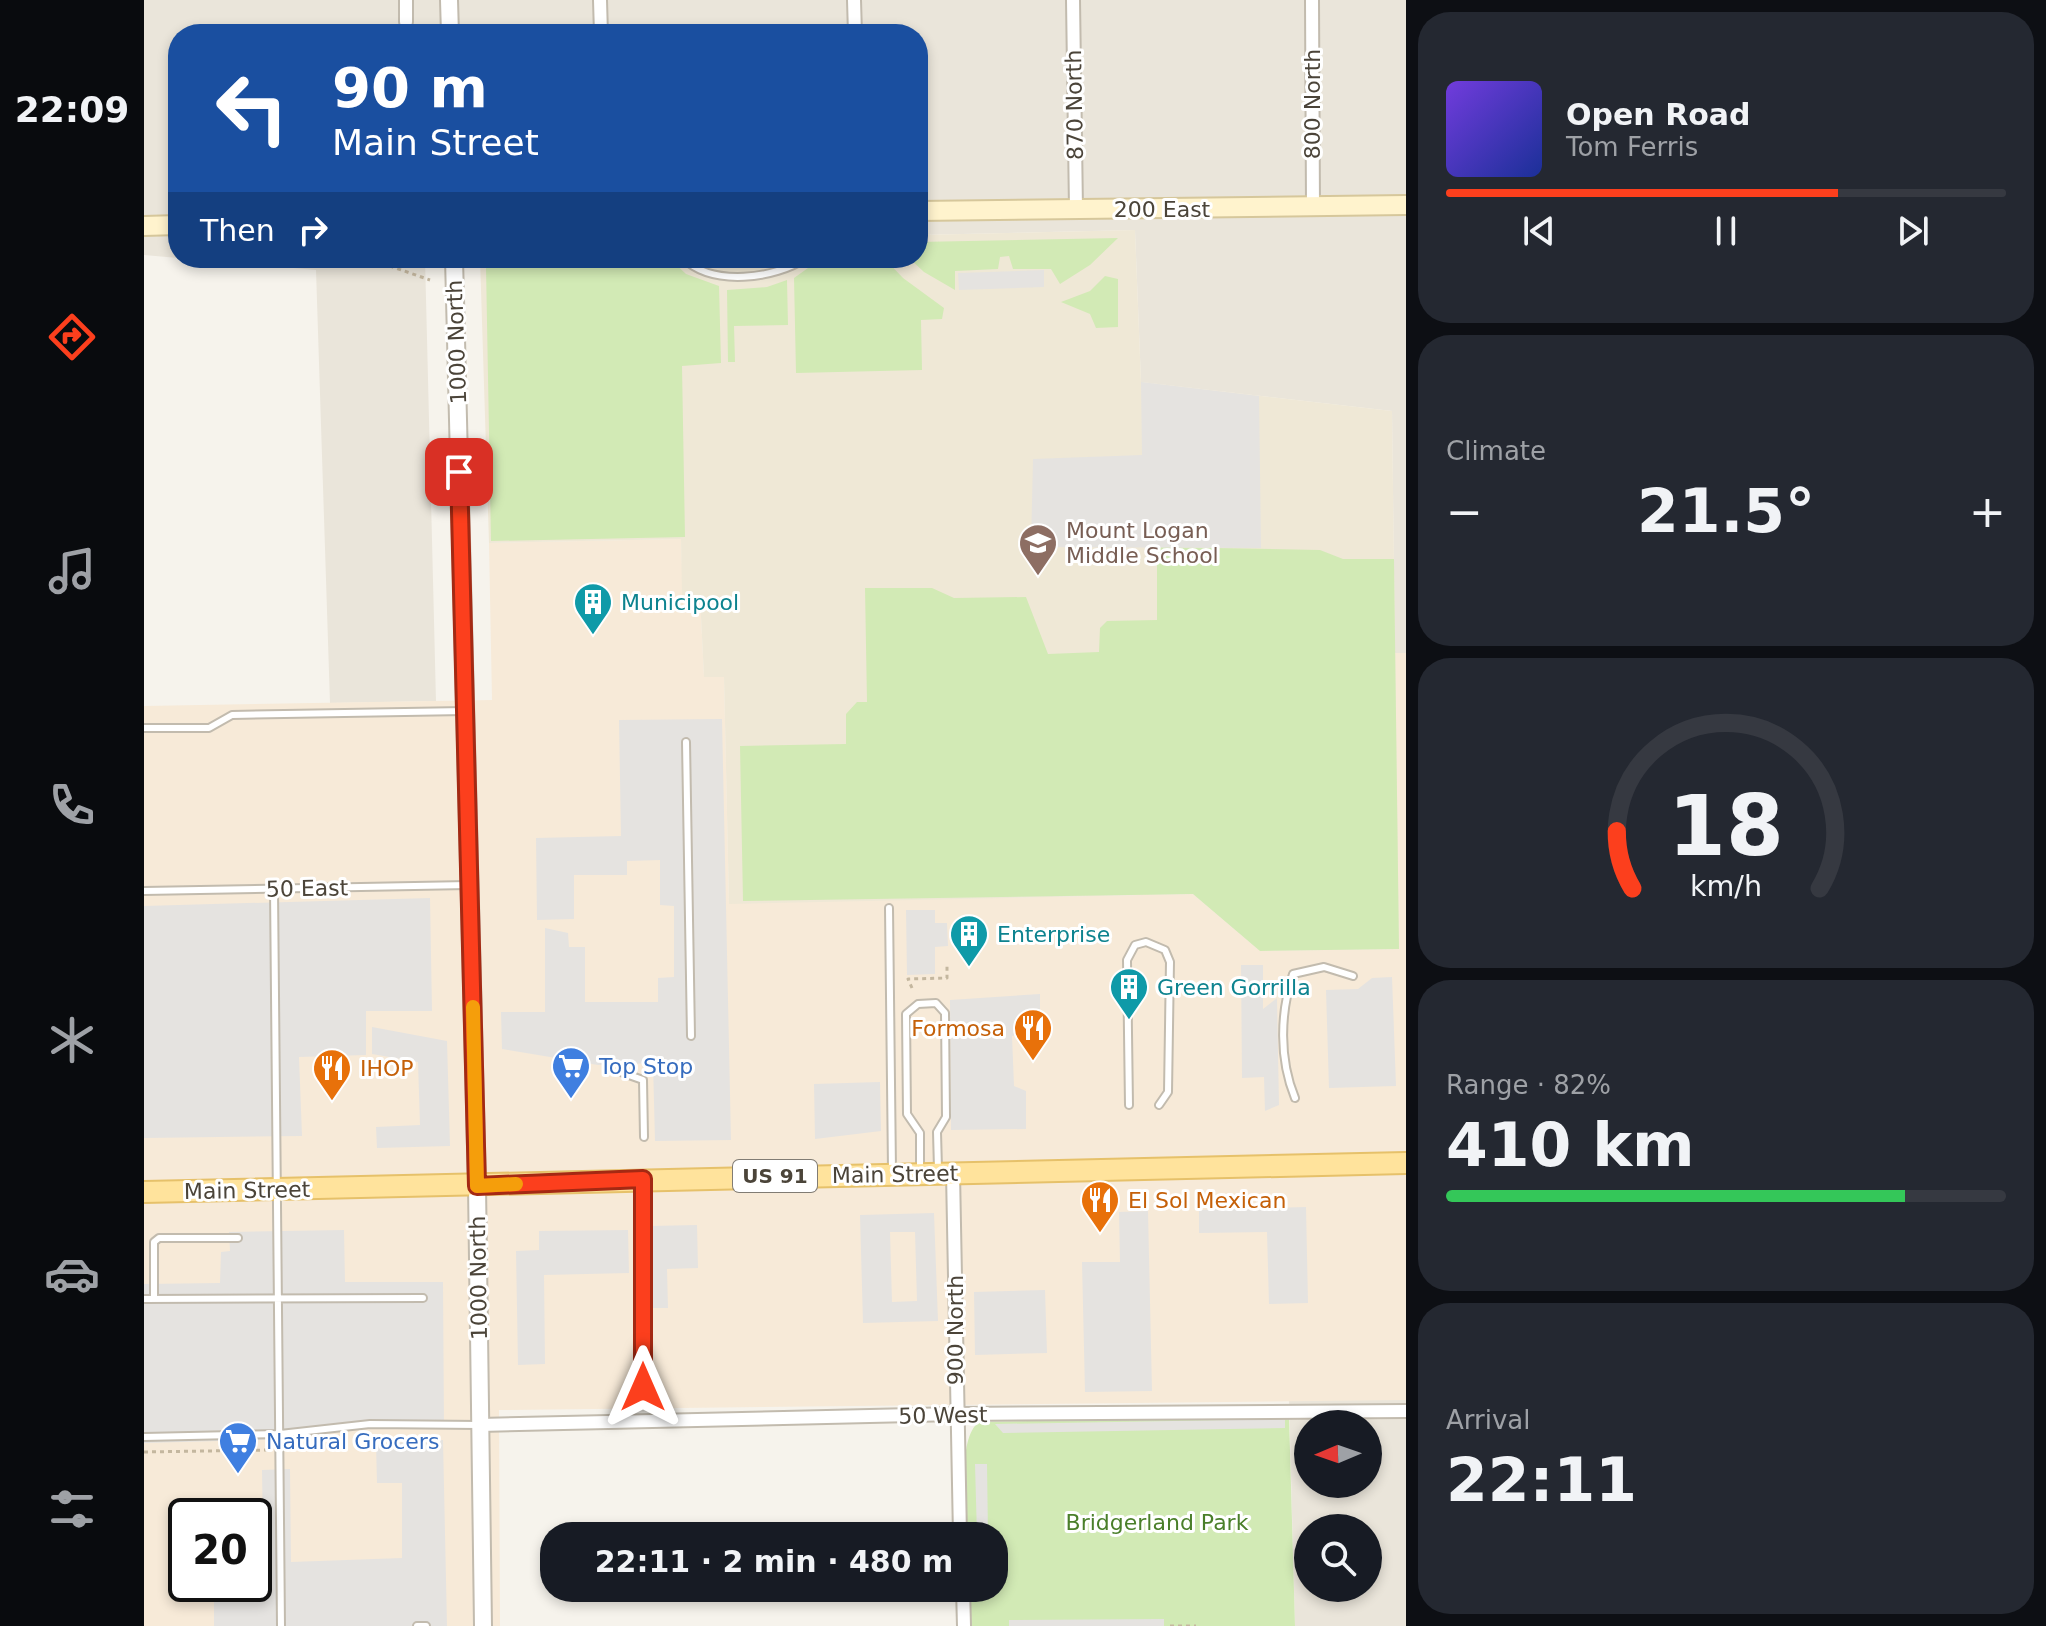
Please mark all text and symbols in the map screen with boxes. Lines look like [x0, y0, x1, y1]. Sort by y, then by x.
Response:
street label: 800 North [1300, 49, 1325, 159]
street label: 870 North [1061, 50, 1088, 160]
text: 90 m [332, 55, 488, 120]
icon: left [200, 56, 304, 160]
text: 22:09 [15, 89, 129, 130]
text: Open Road [1566, 97, 1751, 132]
text: Main Street [332, 122, 539, 163]
text: Tom Ferris [1566, 132, 1698, 162]
street label: 200 East [1114, 197, 1211, 222]
icon: right [291, 208, 335, 252]
icon: previous [1517, 209, 1561, 253]
icon: pause [1704, 209, 1748, 253]
icon: next [1891, 209, 1935, 253]
text: Then [200, 213, 275, 248]
street label: 1000 North [442, 279, 471, 405]
icon: directions [44, 309, 100, 365]
text: Climate [1446, 436, 1546, 466]
pin [425, 438, 493, 506]
icon: arrive [437, 450, 481, 494]
text: 21.5° [1637, 476, 1815, 546]
text: − [1446, 486, 1483, 537]
text: + [1969, 486, 2006, 537]
place label: Mount Logan Middle School [1066, 518, 1219, 568]
school or university icon: Mount Logan Middle School [1017, 522, 1059, 577]
icon: music [44, 543, 100, 599]
building icon: Municipool [572, 581, 614, 636]
place label: Municipool [621, 590, 739, 615]
icon: phone [44, 777, 100, 833]
text: 18 [1668, 778, 1784, 875]
text: km/h [1690, 869, 1762, 903]
street label: 50 East [266, 875, 349, 902]
building icon: Enterprise [948, 913, 990, 968]
place label: Enterprise [997, 922, 1110, 947]
building icon: Green Gorrilla [1108, 966, 1150, 1021]
place label: Green Gorrilla [1157, 975, 1311, 1000]
restaurant icon: Formosa [1012, 1007, 1054, 1062]
icon: climate [44, 1012, 100, 1068]
place label: Formosa [911, 1016, 1005, 1041]
supermarket icon: Top Stop [550, 1045, 592, 1100]
restaurant icon: IHOP [311, 1047, 353, 1102]
place label: Top Stop [598, 1054, 693, 1079]
place label: IHOP [360, 1056, 414, 1081]
text: Range · 82% [1446, 1070, 1611, 1100]
text: 410 km [1446, 1110, 1695, 1180]
road number: US 91 [733, 1160, 817, 1192]
street label: Main Street [832, 1161, 959, 1188]
street label: Main Street [184, 1177, 311, 1204]
restaurant icon: El Sol Mexican [1079, 1179, 1121, 1234]
place label: El Sol Mexican [1128, 1188, 1286, 1213]
street label: 1000 North [465, 1216, 492, 1340]
icon: car [44, 1246, 100, 1302]
street label: 900 North [943, 1275, 968, 1385]
position arrow [601, 1345, 685, 1429]
street label: 50 West [898, 1402, 988, 1429]
text: Arrival [1446, 1405, 1530, 1435]
north arrow [1294, 1410, 1382, 1498]
map controls [1294, 1410, 1382, 1602]
supermarket icon: Natural Grocers [217, 1420, 259, 1475]
place label: Natural Grocers [266, 1429, 439, 1454]
text: 22:11 [1446, 1445, 1637, 1515]
icon: filters [44, 1481, 100, 1537]
speed limit sign: 20 [168, 1498, 272, 1602]
park label: Bridgerland Park [1066, 1510, 1249, 1535]
button: search [1294, 1514, 1382, 1602]
text: 22:11 · 2 min · 480 m [595, 1544, 953, 1579]

